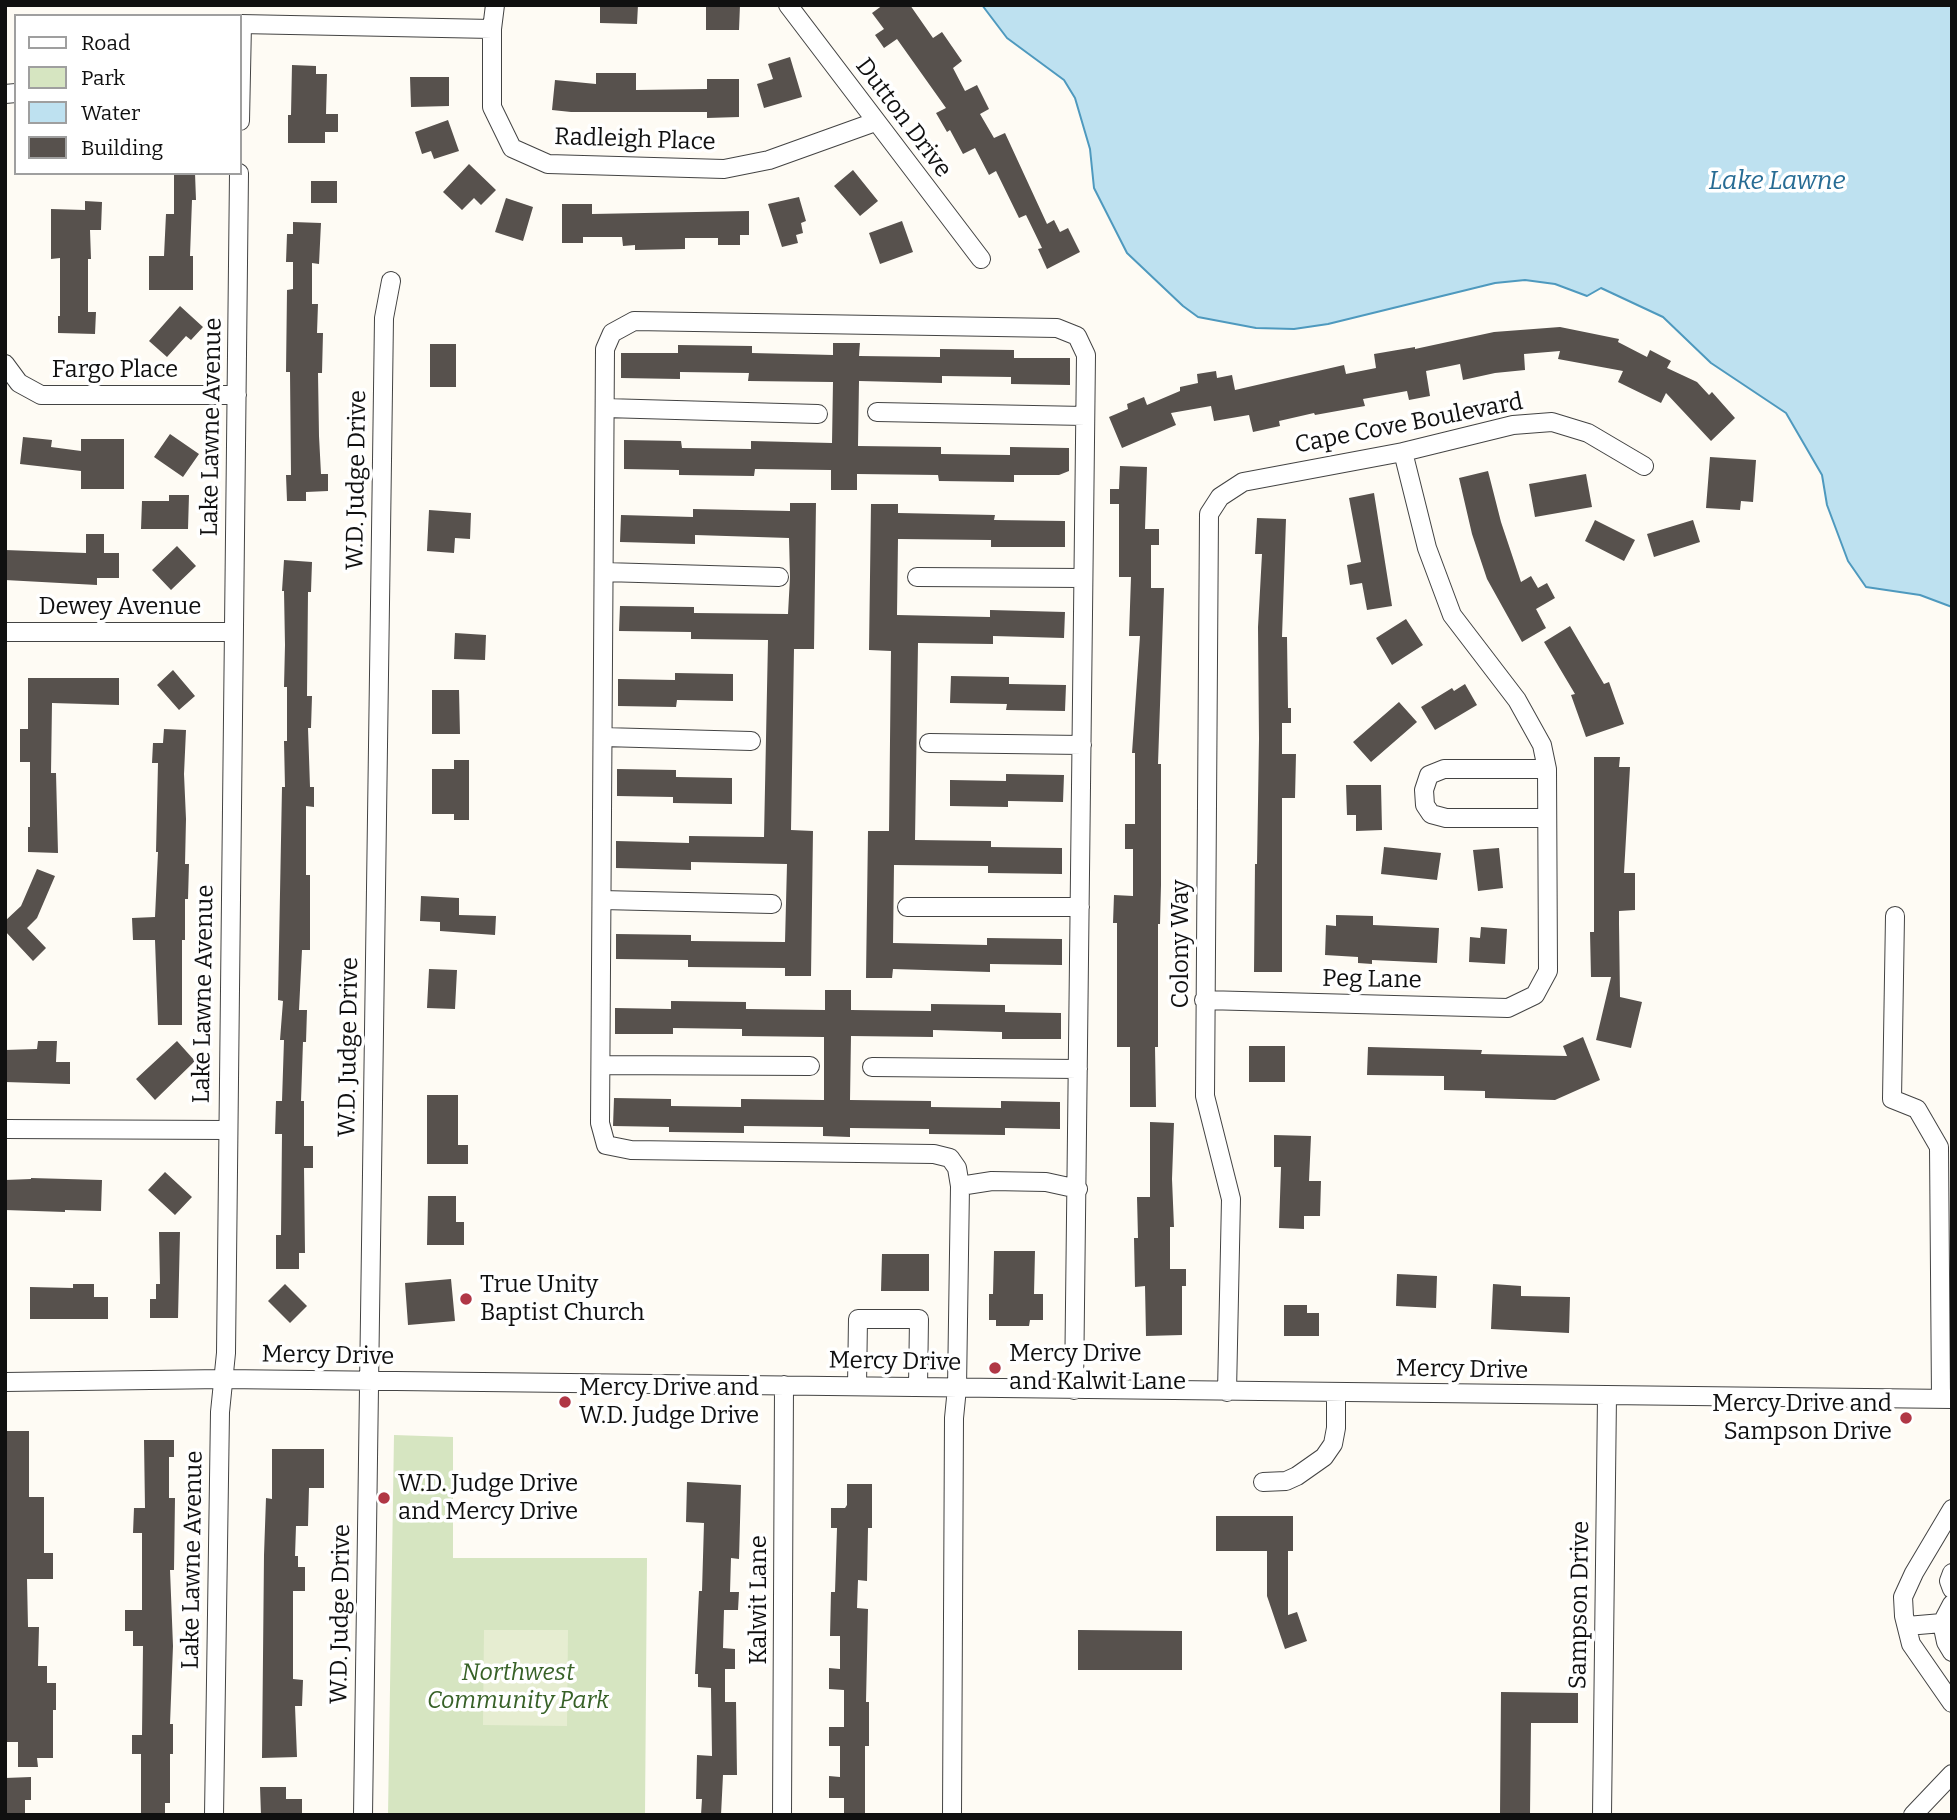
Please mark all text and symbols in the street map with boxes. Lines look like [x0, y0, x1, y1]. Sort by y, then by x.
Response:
legend [14, 14, 242, 175]
text: Road [81, 30, 130, 56]
street label: Dutton Drive [849, 53, 957, 183]
text: Park [81, 65, 125, 91]
text: Water [81, 100, 140, 126]
street label: Radleigh Place [554, 123, 716, 157]
text: Building [81, 135, 163, 161]
water label: Lake Lawne [1708, 166, 1846, 198]
street label: Lake Lawne Avenue [196, 317, 228, 537]
street label: Fargo Place [52, 356, 178, 384]
street label: Cape Cove Boulevard [1293, 388, 1525, 460]
street label: W.D. Judge Drive [341, 390, 373, 570]
street label: Dewey Avenue [39, 593, 201, 621]
street label: Colony Way [1167, 880, 1195, 1008]
street label: Lake Lawne Avenue [188, 884, 220, 1104]
street label: W.D. Judge Drive [333, 957, 365, 1137]
street label: Peg Lane [1322, 965, 1422, 995]
place label: True Unity Baptist Church [480, 1271, 645, 1327]
marker: True Unity Baptist Church [458, 1291, 474, 1307]
street label: Mercy Drive [261, 1340, 395, 1372]
place label: Mercy Drive and Kalwit Lane [1009, 1340, 1186, 1396]
street label: Mercy Drive [828, 1346, 962, 1378]
street label: Mercy Drive [1395, 1354, 1529, 1386]
marker: Mercy Drive and Kalwit Lane [987, 1360, 1003, 1376]
place label: Mercy Drive and W.D. Judge Drive [579, 1374, 759, 1430]
place label: Mercy Drive and Sampson Drive [1712, 1390, 1892, 1446]
marker: Mercy Drive and W.D. Judge Drive [557, 1394, 573, 1410]
marker: Mercy Drive and Sampson Drive [1898, 1410, 1914, 1426]
street label: Lake Lawne Avenue [177, 1450, 209, 1670]
place label: W.D. Judge Drive and Mercy Drive [398, 1470, 578, 1526]
marker: W.D. Judge Drive and Mercy Drive [376, 1490, 392, 1506]
street label: Sampson Drive [1564, 1520, 1596, 1690]
street label: W.D. Judge Drive [325, 1524, 357, 1704]
street label: Kalwit Lane [745, 1535, 773, 1665]
park label: Northwest Community Park [427, 1659, 609, 1715]

